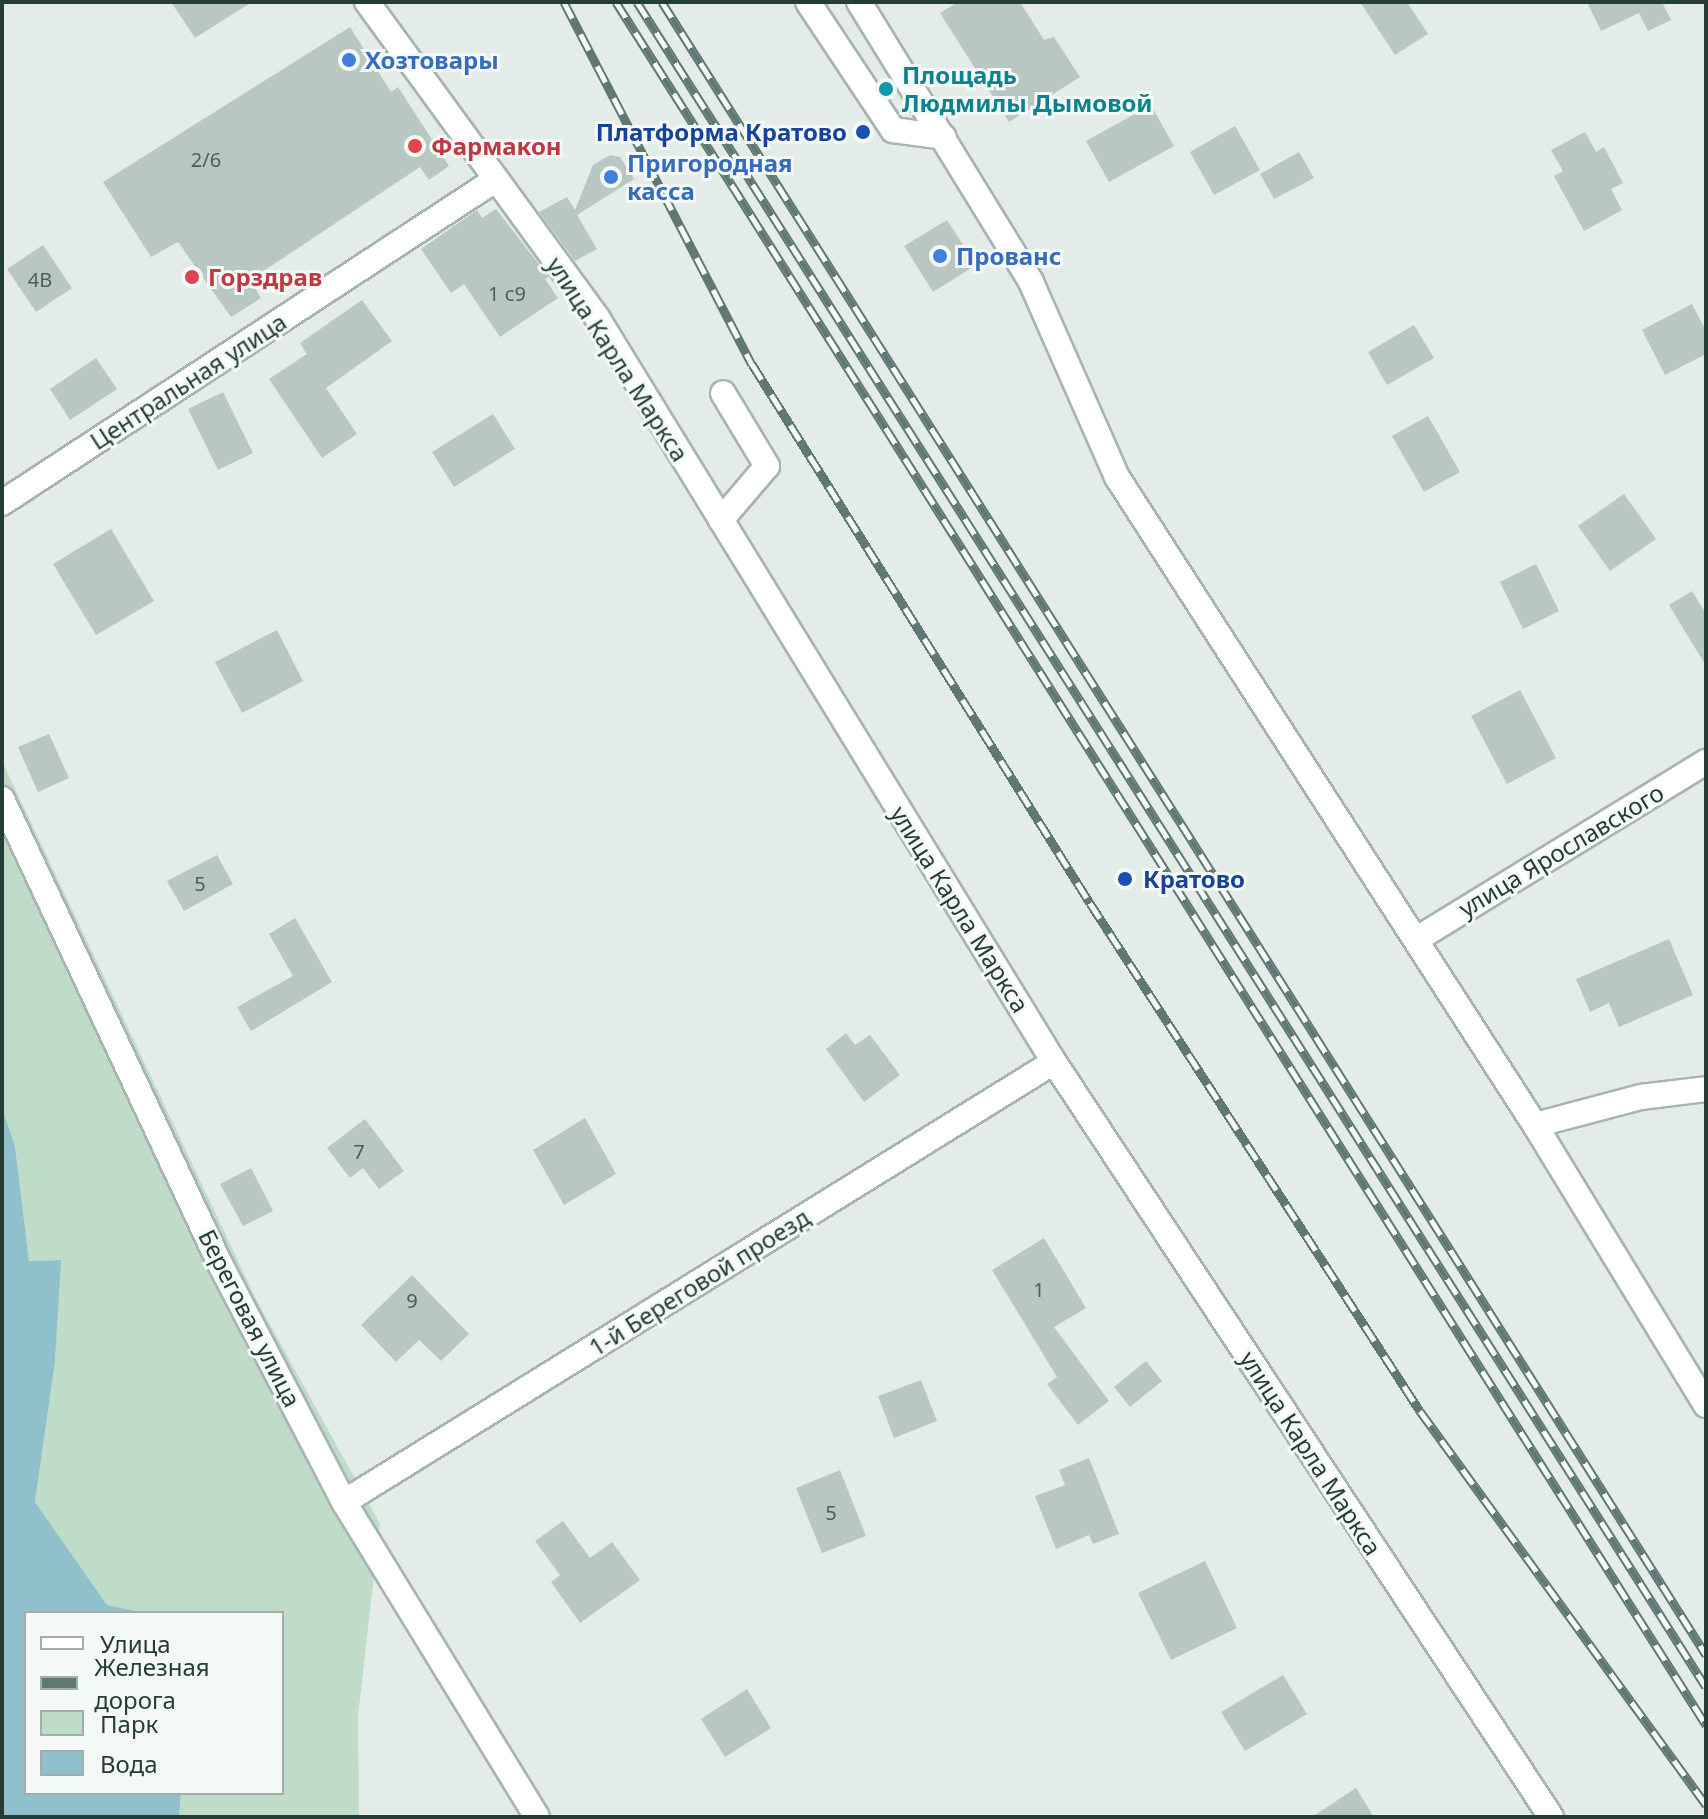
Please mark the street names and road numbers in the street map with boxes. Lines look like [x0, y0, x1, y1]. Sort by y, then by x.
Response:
street label: улица Карла Маркса [541, 251, 695, 467]
street label: Центральная улица [84, 307, 292, 455]
street label: улица Ярославского [1453, 777, 1669, 923]
street label: улица Карла Маркса [885, 801, 1035, 1017]
street label: 1-й Береговой проезд [583, 1202, 815, 1362]
street label: Береговая улица [193, 1224, 307, 1412]
street label: улица Карла Маркса [1234, 1345, 1388, 1561]

